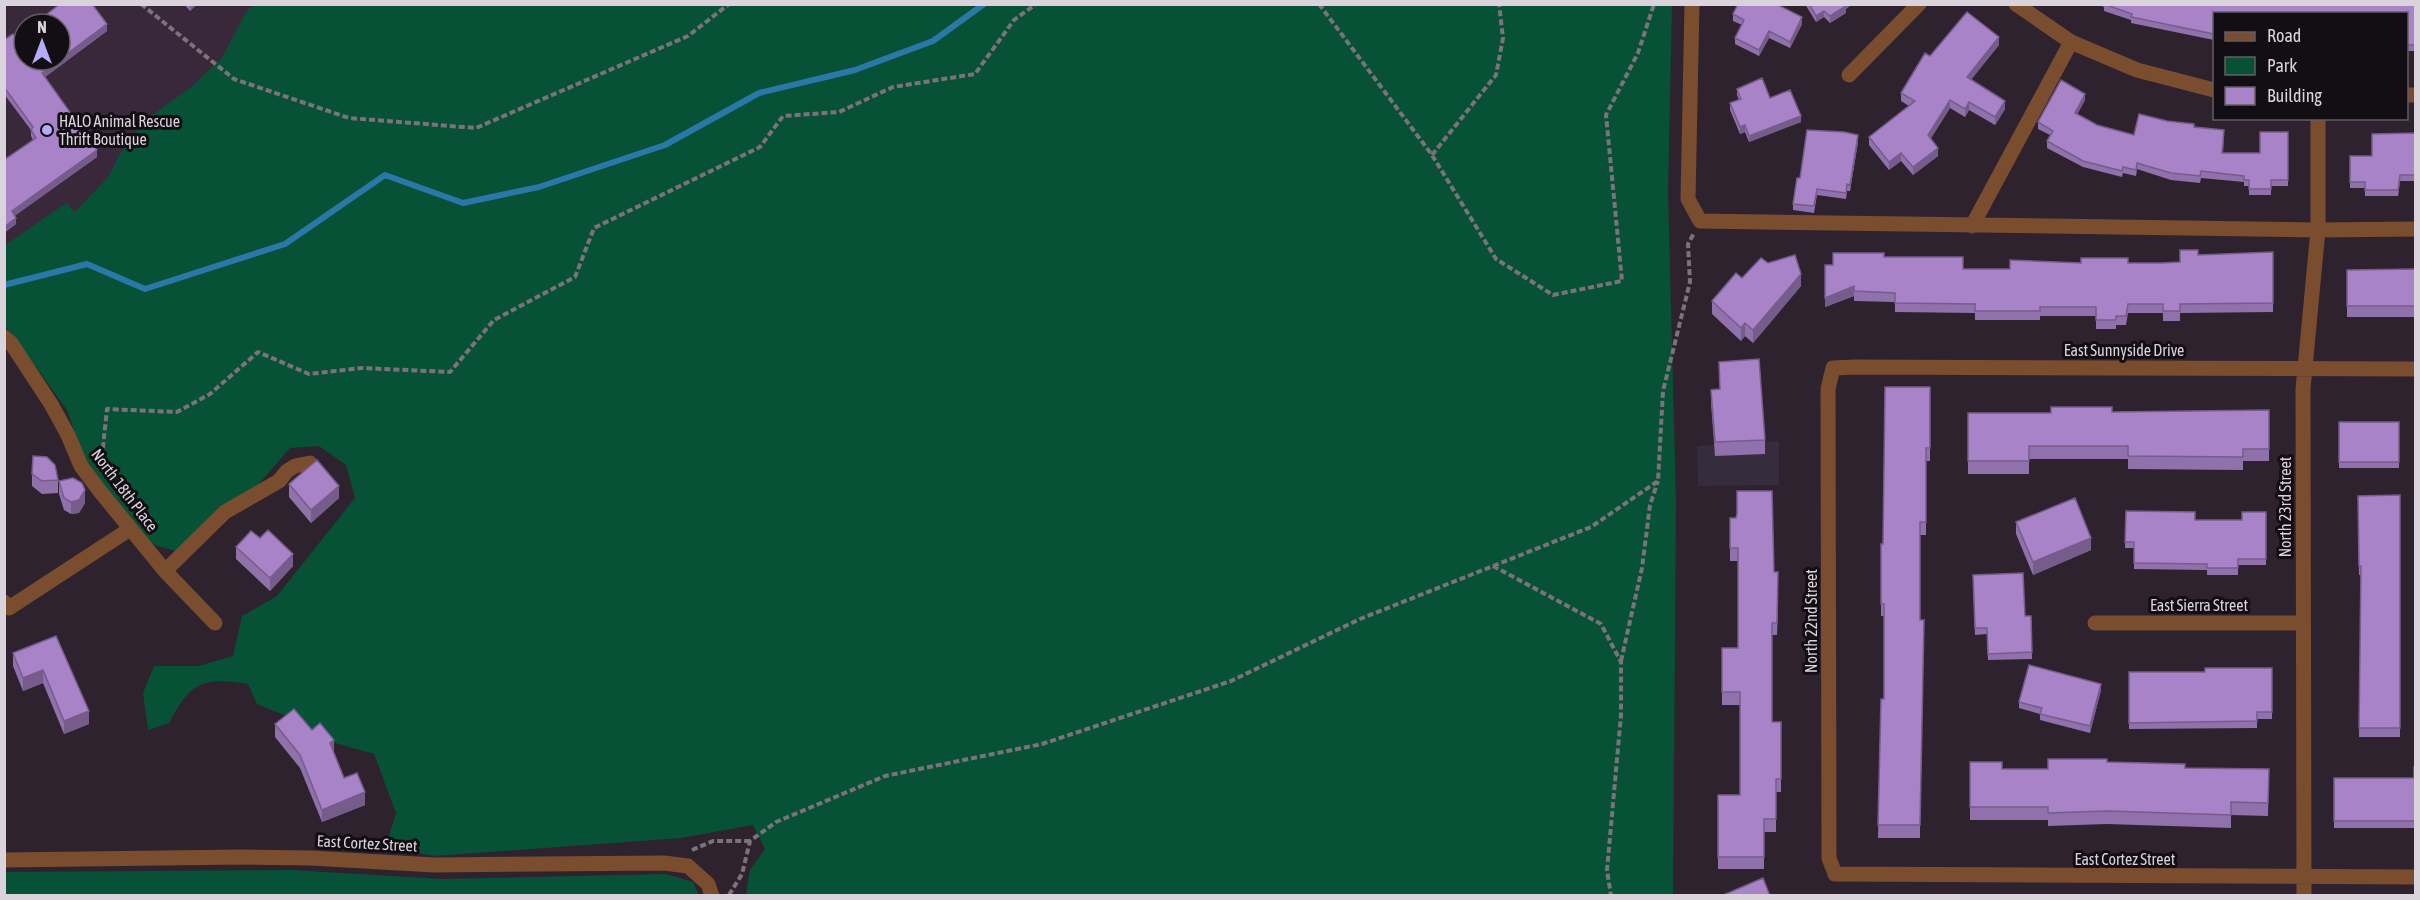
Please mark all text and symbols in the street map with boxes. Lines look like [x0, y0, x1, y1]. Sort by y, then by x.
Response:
north arrow [12, 12, 72, 72]
legend [2213, 12, 2408, 120]
text: N [37, 18, 47, 36]
text: Road [2267, 25, 2301, 46]
text: Park [2267, 55, 2297, 76]
text: Building [2267, 85, 2322, 106]
place label: HALO Animal Rescue Thrift Boutique [59, 112, 180, 149]
marker: HALO Animal Rescue Thrift Boutique [40, 123, 54, 137]
street label: East Sunnyside Drive [2064, 341, 2184, 360]
street label: North 18th Place [88, 445, 162, 535]
street label: North 23rd Street [2276, 456, 2294, 557]
street label: North 22nd Street [1802, 569, 1820, 673]
street label: East Sierra Street [2150, 596, 2248, 614]
street label: East Cortez Street [316, 831, 418, 855]
street label: East Cortez Street [2075, 850, 2176, 868]

